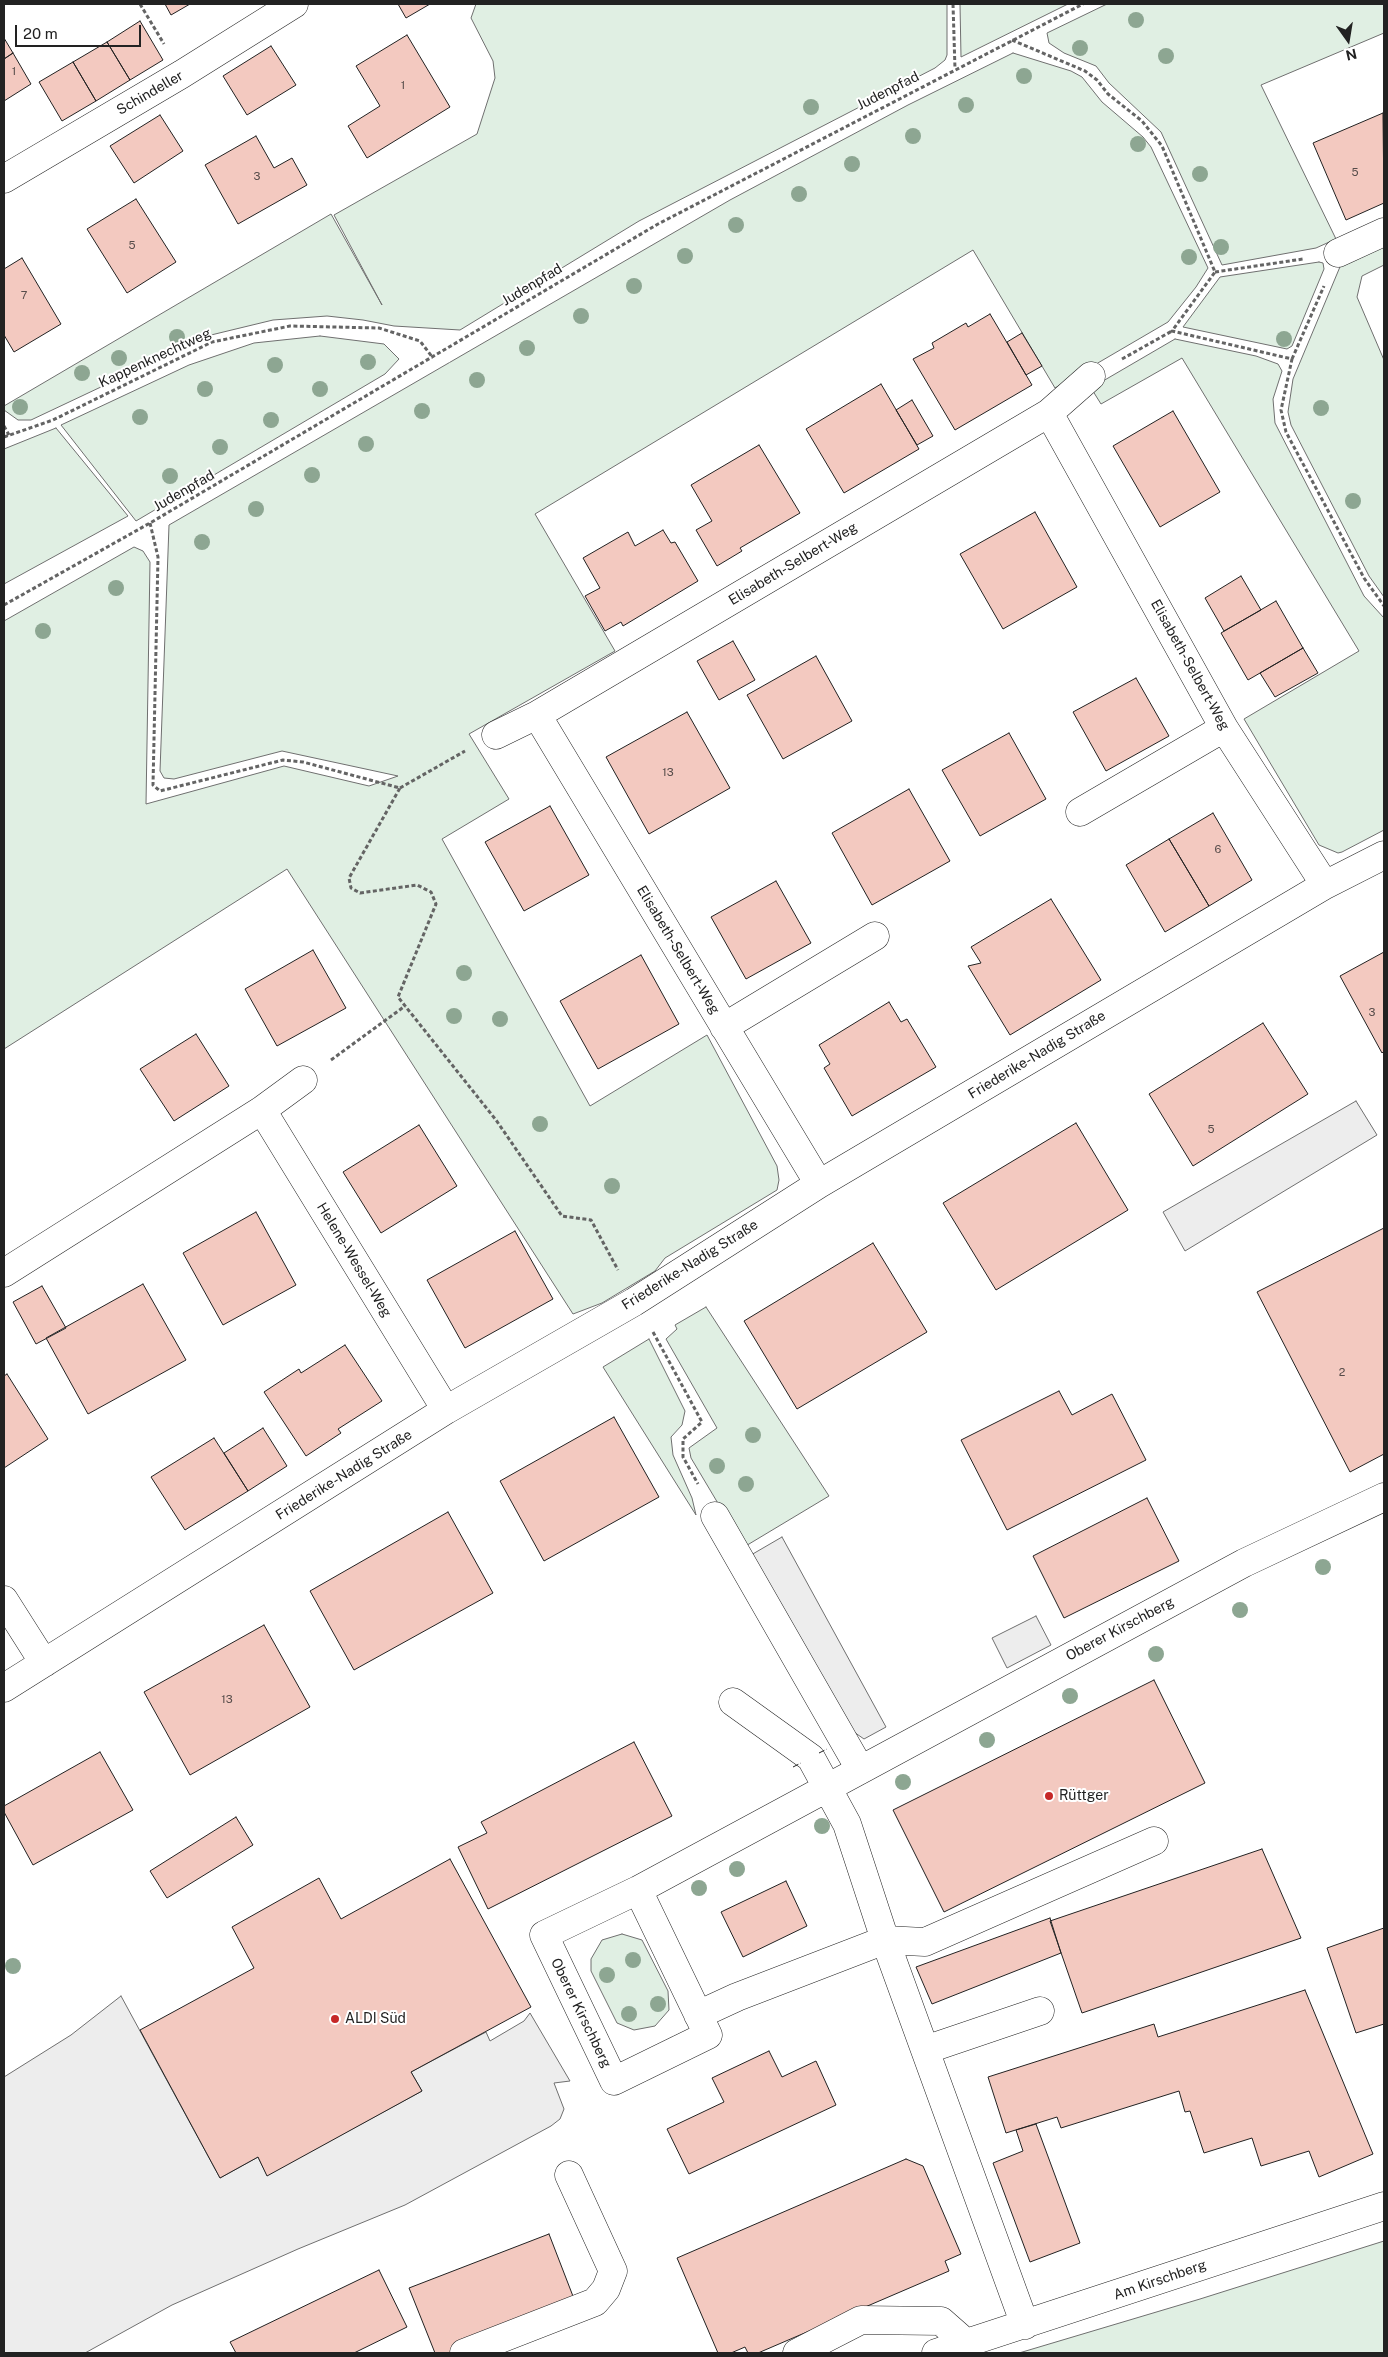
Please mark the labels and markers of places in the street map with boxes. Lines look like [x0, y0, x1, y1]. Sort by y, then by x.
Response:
place label: Rüttger [1059, 1788, 1109, 1804]
marker: Rüttger [1043, 1790, 1055, 1802]
place label: ALDI Süd [345, 2011, 406, 2027]
marker: ALDI Süd [329, 2013, 341, 2025]

